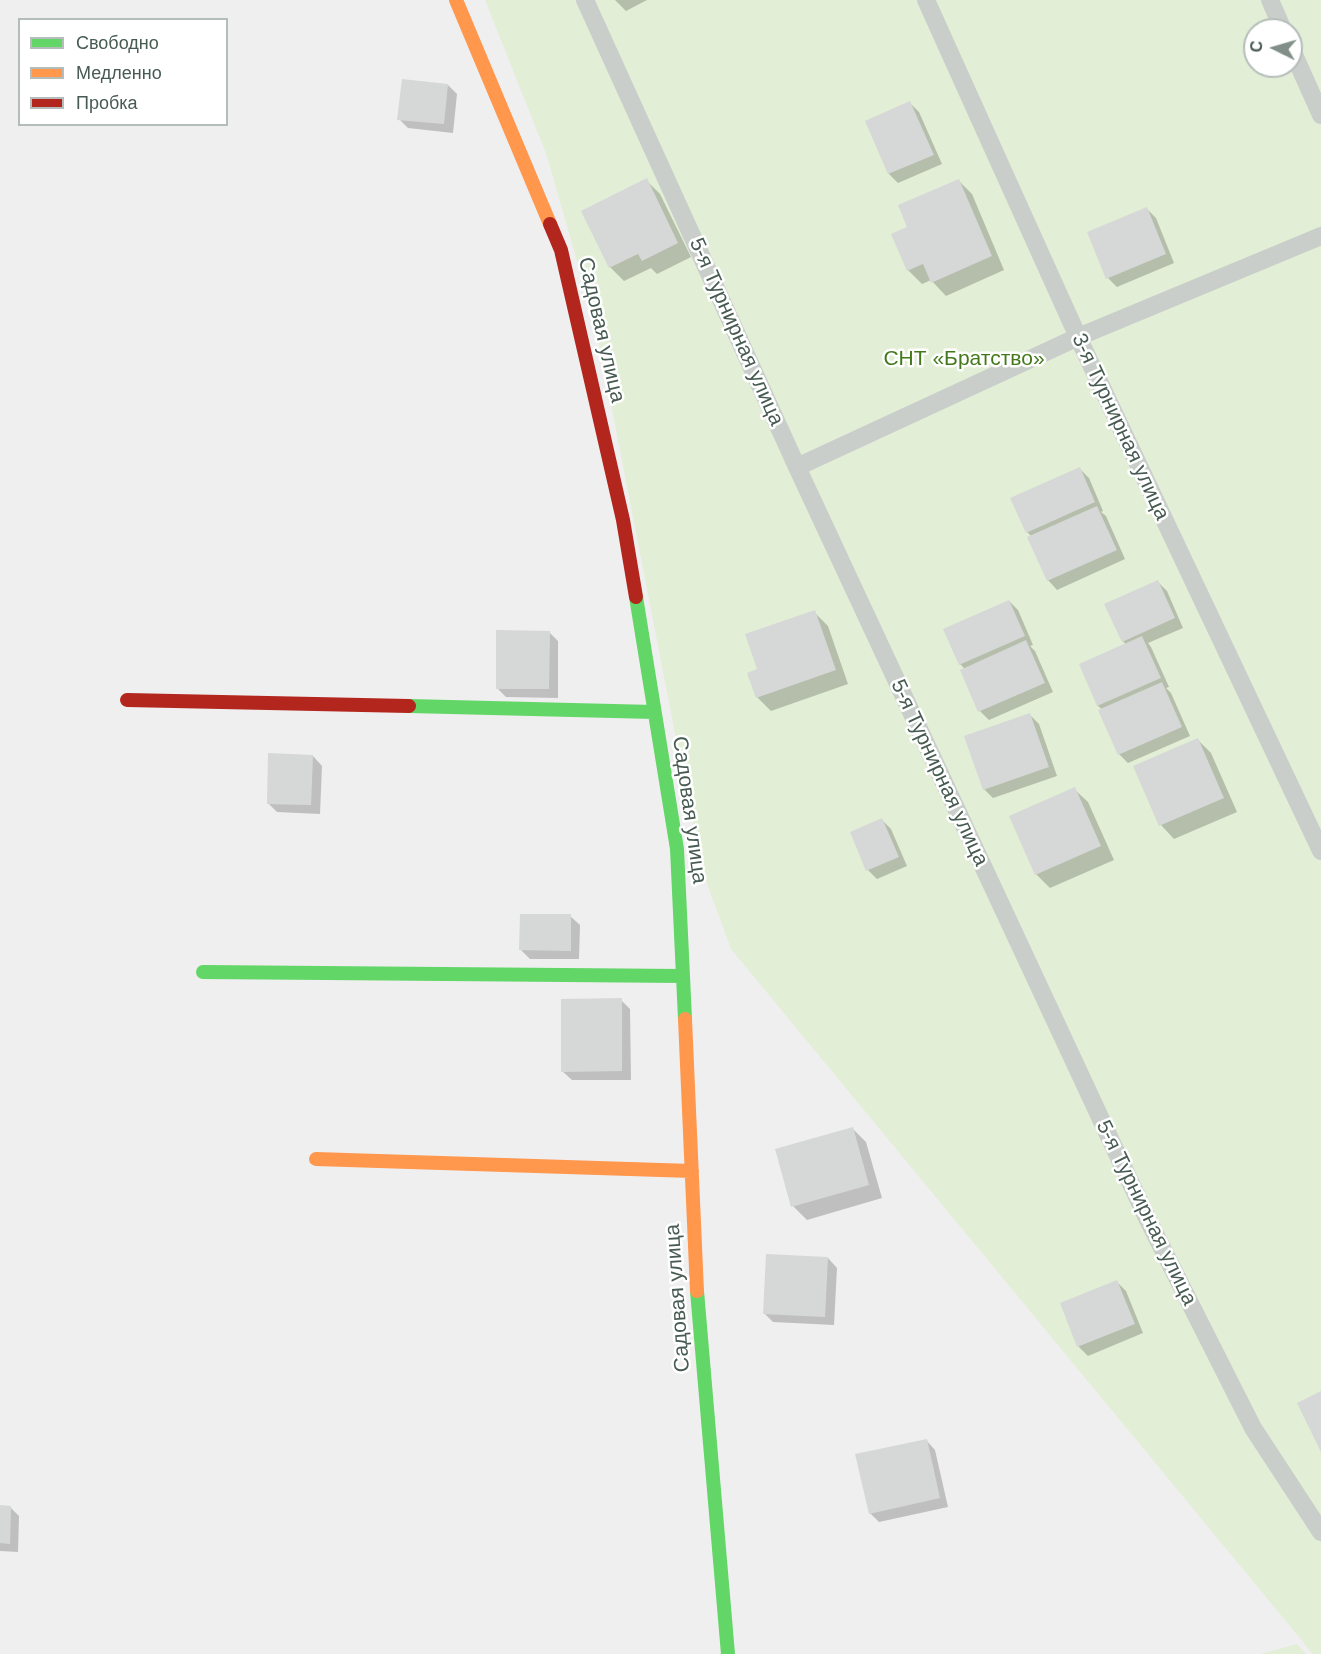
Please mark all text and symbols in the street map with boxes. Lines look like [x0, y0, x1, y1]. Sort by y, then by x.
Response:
legend [18, 18, 228, 126]
north arrow [1243, 18, 1303, 78]
text: Свободно [76, 33, 159, 53]
text: С [1248, 40, 1266, 53]
text: Медленно [76, 63, 162, 83]
text: Пробка [76, 93, 138, 113]
street label: 5-я Турнирная улица [683, 234, 789, 430]
street label: Садовая улица [572, 255, 630, 405]
street label: 3-я Турнирная улица [1066, 330, 1174, 524]
park label: СНТ «Братство» [883, 346, 1045, 372]
street label: 5-я Турнирная улица [885, 676, 993, 870]
street label: Садовая улица [666, 735, 712, 885]
street label: 5-я Турнирная улица [1090, 1116, 1202, 1310]
street label: Садовая улица [660, 1223, 696, 1373]

